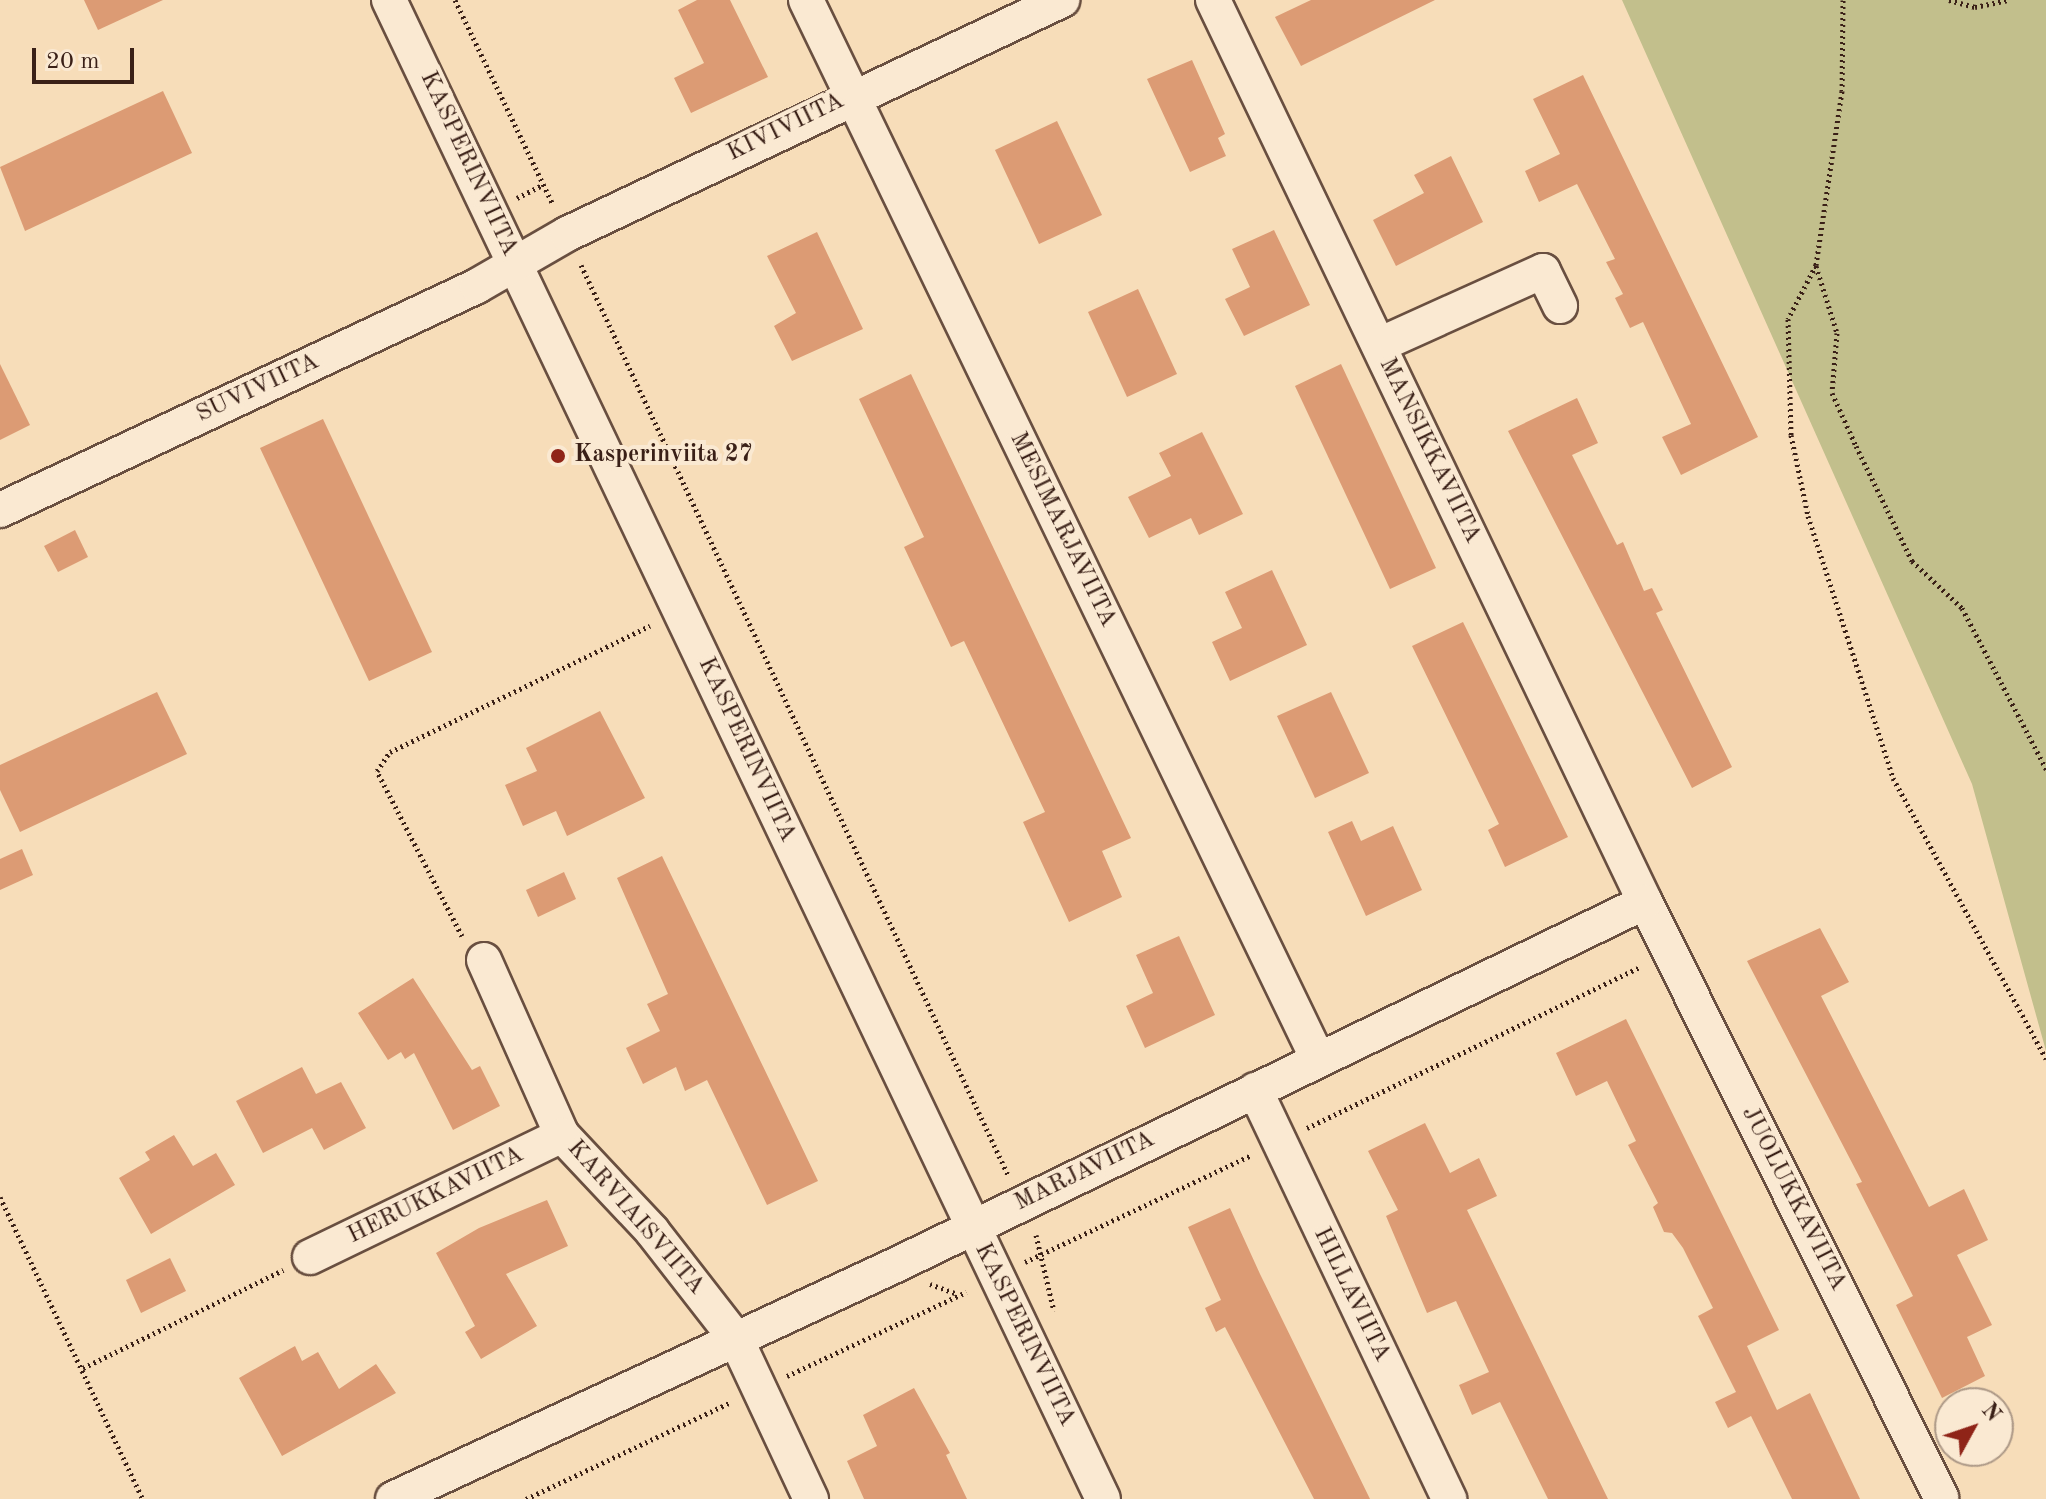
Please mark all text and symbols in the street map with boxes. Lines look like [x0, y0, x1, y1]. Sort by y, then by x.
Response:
scale bar [36, 32, 138, 82]
text: 20 m [46, 50, 100, 74]
street label: KASPERINVIITA [413, 67, 523, 261]
street label: KIVIVIITA [723, 87, 849, 169]
street label: SUVIVIITA [192, 348, 324, 430]
street label: MANSIKKAVIITA [1372, 353, 1486, 549]
street label: MESIMARJAVIITA [1002, 428, 1122, 632]
place label: Kasperinviita 27 [574, 442, 753, 470]
marker: Kasperinviita 27 [549, 447, 567, 465]
street label: KASPERINVIITA [691, 653, 801, 847]
street label: JUOLUKKAVIITA [1734, 1102, 1852, 1296]
street label: MARJAVIITA [1010, 1126, 1160, 1218]
street label: KARVIAISVIITA [560, 1135, 710, 1301]
street label: HERUKKAVIITA [343, 1141, 529, 1251]
street label: HILLAVIITA [1306, 1223, 1396, 1367]
street label: KASPERINVIITA [967, 1239, 1081, 1431]
north arrow [1934, 1387, 2014, 1467]
text: N [1977, 1399, 2005, 1426]

